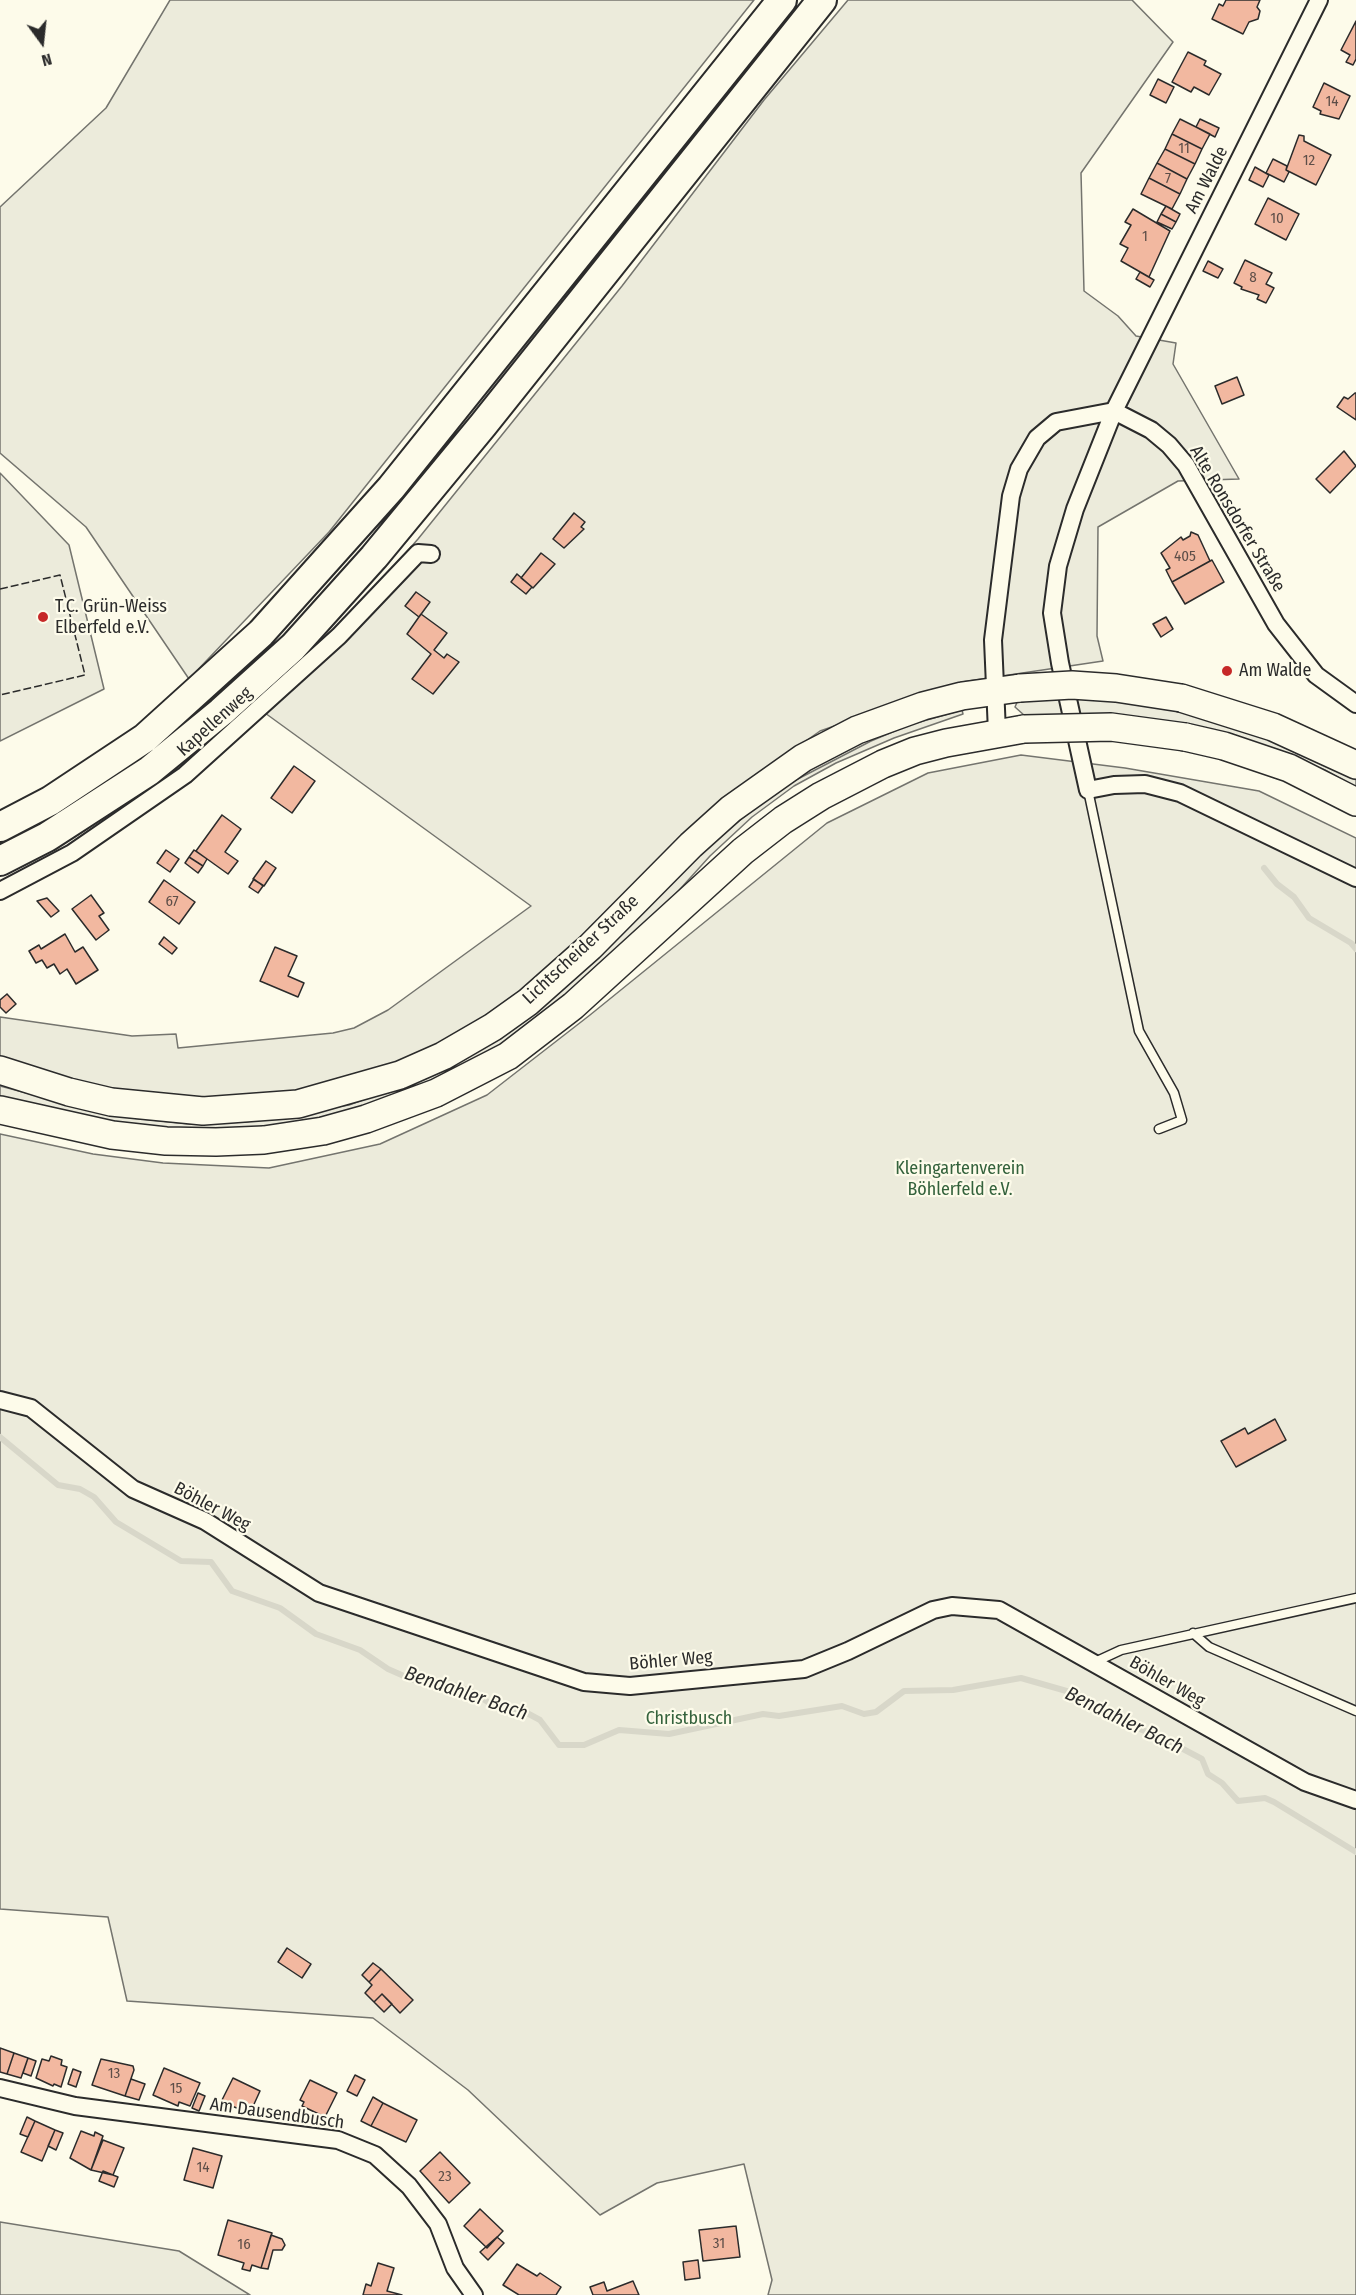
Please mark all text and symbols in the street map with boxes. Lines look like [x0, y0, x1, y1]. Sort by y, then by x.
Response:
north arrow [12, 12, 72, 72]
text: N [40, 49, 54, 70]
house number: 14 [1325, 93, 1339, 111]
house number: 11 [1178, 140, 1190, 158]
street label: Am Walde [1181, 143, 1233, 217]
house number: 12 [1303, 152, 1315, 170]
house number: 7 [1165, 170, 1171, 188]
house number: 10 [1270, 210, 1284, 228]
house number: 1 [1142, 228, 1148, 246]
house number: 8 [1249, 269, 1257, 287]
street label: Alte Ronsdorfer Straße [1185, 442, 1289, 596]
house number: 405 [1174, 548, 1196, 566]
place label: T.C. Grün-Weiss Elberfeld e.V. [55, 596, 167, 638]
marker: T.C. Grün-Weiss Elberfeld e.V. [36, 610, 50, 624]
place label: Am Walde [1239, 660, 1311, 682]
marker: Am Walde [1220, 664, 1234, 678]
street label: Kapellenweg [173, 683, 257, 761]
street label: Lichtscheider Straße [518, 891, 644, 1009]
house number: 67 [165, 893, 179, 911]
park label: Kleingartenverein Böhlerfeld e.V. [895, 1158, 1025, 1200]
street label: Böhler Weg [170, 1478, 254, 1536]
street label: Böhler Weg [628, 1647, 714, 1675]
street label: Böhler Weg [1125, 1652, 1209, 1712]
water label: Bendahler Bach [401, 1662, 531, 1726]
water label: Bendahler Bach [1061, 1682, 1187, 1760]
park label: Christbusch [646, 1708, 732, 1730]
house number: 13 [108, 2065, 120, 2083]
house number: 15 [170, 2080, 182, 2098]
street label: Am Dausendbusch [208, 2094, 346, 2134]
house number: 14 [196, 2159, 210, 2177]
house number: 23 [438, 2168, 452, 2186]
house number: 31 [713, 2235, 725, 2253]
house number: 16 [237, 2236, 251, 2254]

